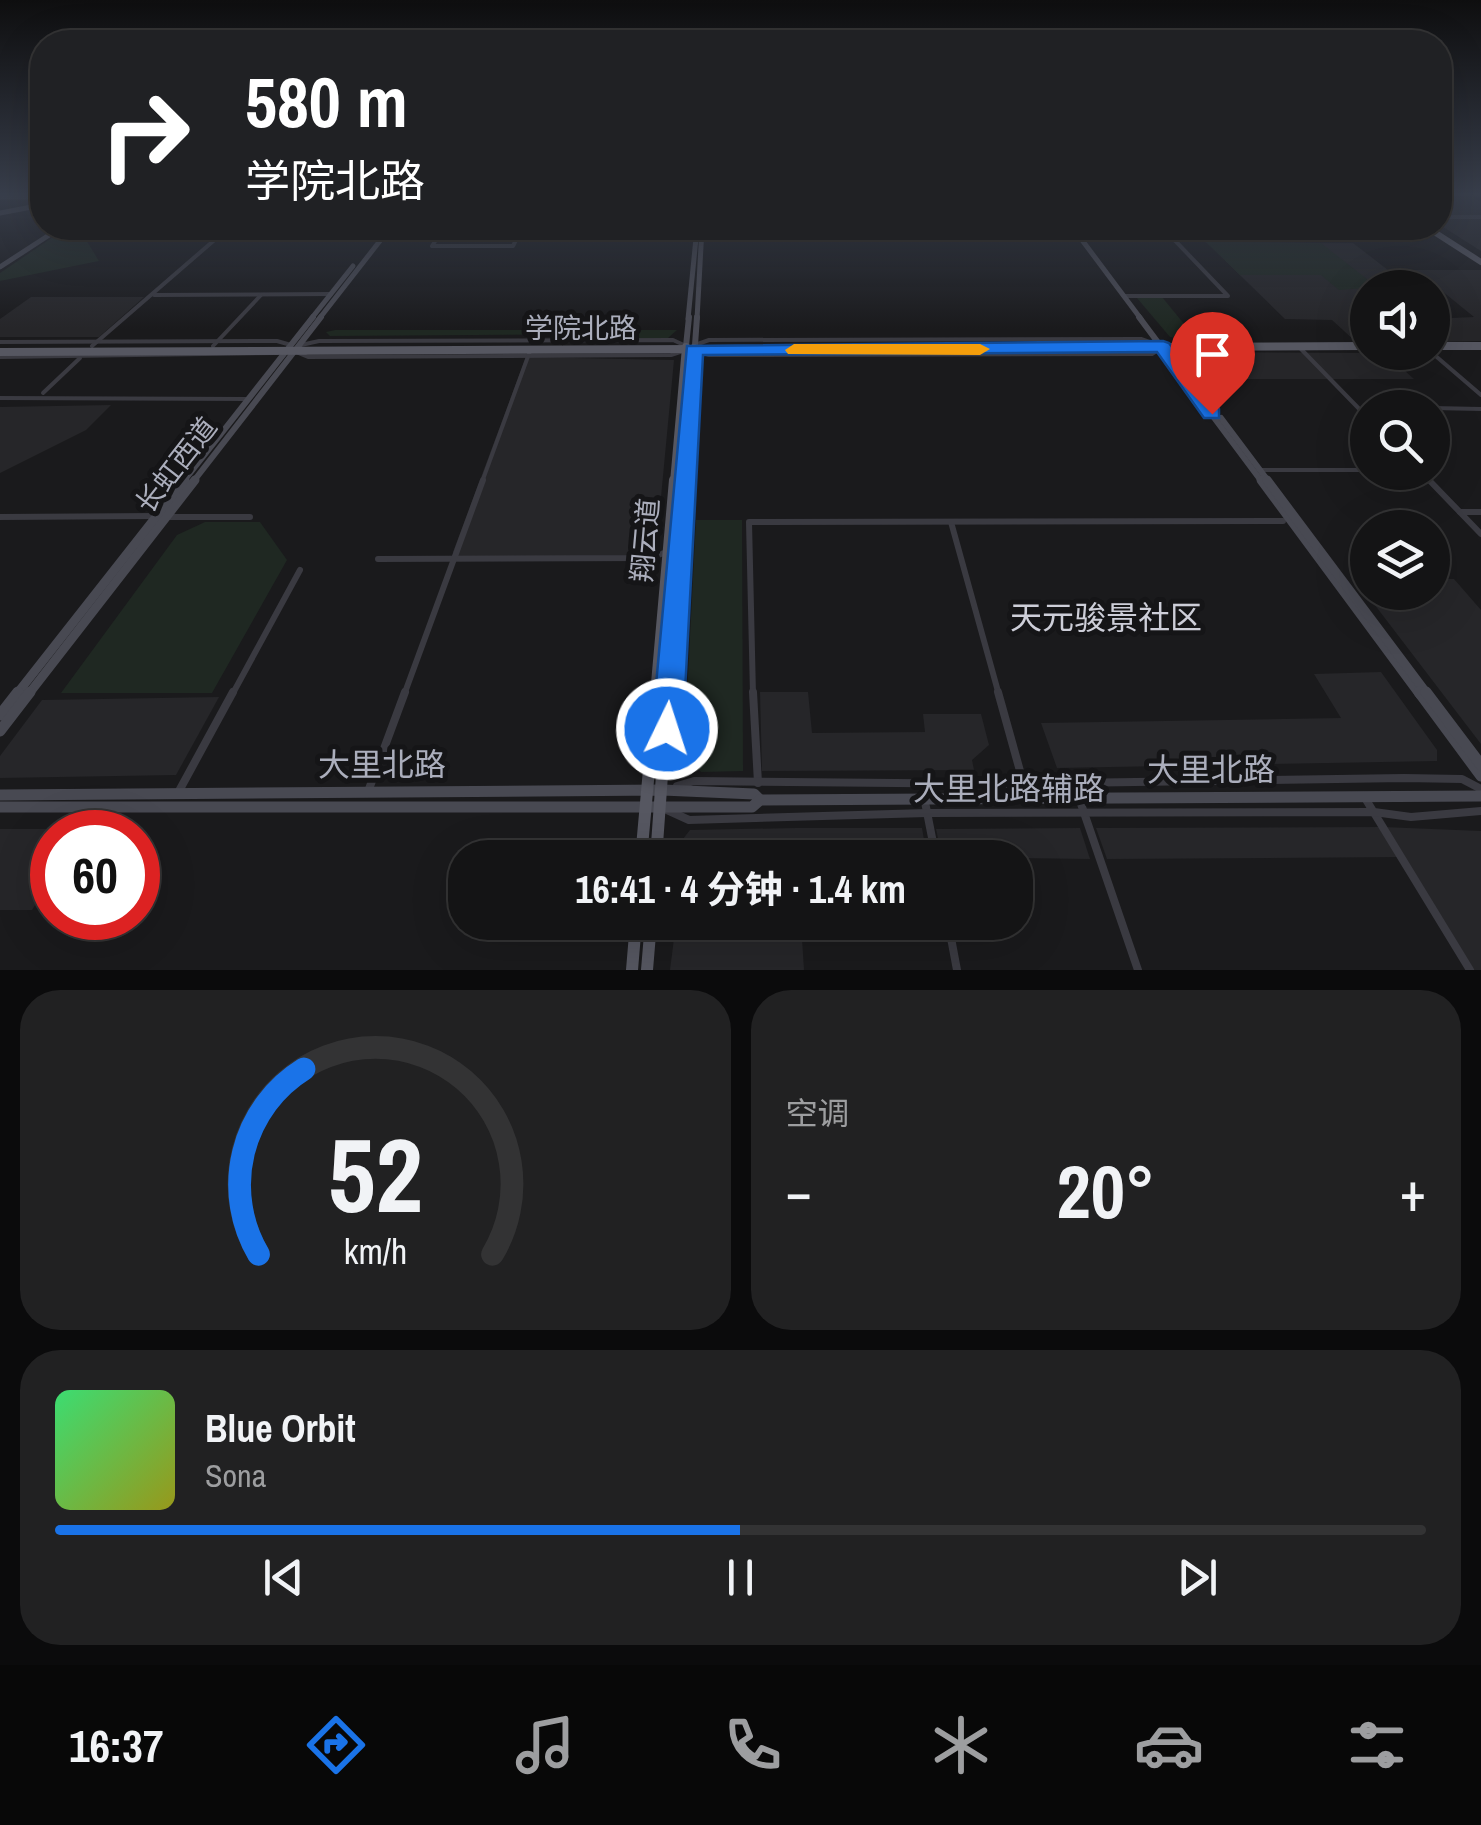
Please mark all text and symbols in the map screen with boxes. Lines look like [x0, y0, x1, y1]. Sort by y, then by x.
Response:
text: 580 m [245, 55, 408, 149]
icon: right [80, 70, 210, 200]
text: 学院北路 [245, 150, 425, 211]
map controls [1350, 270, 1450, 610]
button: sound [1350, 270, 1450, 370]
street label: 学院北路 [525, 309, 637, 347]
pin [1170, 312, 1255, 415]
icon: arrive [1185, 327, 1240, 382]
button: search [1350, 390, 1450, 490]
street label: 长虹西道 [127, 409, 225, 521]
street label: 翔云道 [622, 496, 668, 584]
button: layers [1350, 510, 1450, 610]
district label: 天元骏景社区 [1010, 596, 1202, 639]
position arrow [615, 677, 719, 781]
street label: 大里北路 [318, 743, 446, 786]
street label: 大里北路 [1147, 748, 1275, 791]
street label: 大里北路辅路 [913, 767, 1105, 810]
speed limit sign: 60 [30, 810, 160, 940]
text: 16:41 · 4 分钟 · 1.4 km [575, 864, 906, 915]
text: 空调 [786, 1092, 850, 1135]
text: 52 [328, 1104, 423, 1244]
text: 20° [1057, 1140, 1155, 1241]
text: − [786, 1154, 812, 1228]
text: + [1400, 1154, 1426, 1228]
text: km/h [343, 1227, 407, 1275]
text: Blue Orbit [205, 1403, 356, 1454]
text: Sona [205, 1454, 266, 1497]
icon: previous [256, 1550, 311, 1605]
icon: pause [713, 1550, 768, 1605]
icon: next [1170, 1550, 1225, 1605]
icon: directions [301, 1710, 371, 1780]
icon: music [510, 1710, 580, 1780]
icon: phone [718, 1710, 788, 1780]
icon: climate [926, 1710, 996, 1780]
icon: car [1134, 1710, 1204, 1780]
icon: filters [1342, 1710, 1412, 1780]
text: 16:37 [69, 1715, 163, 1776]

